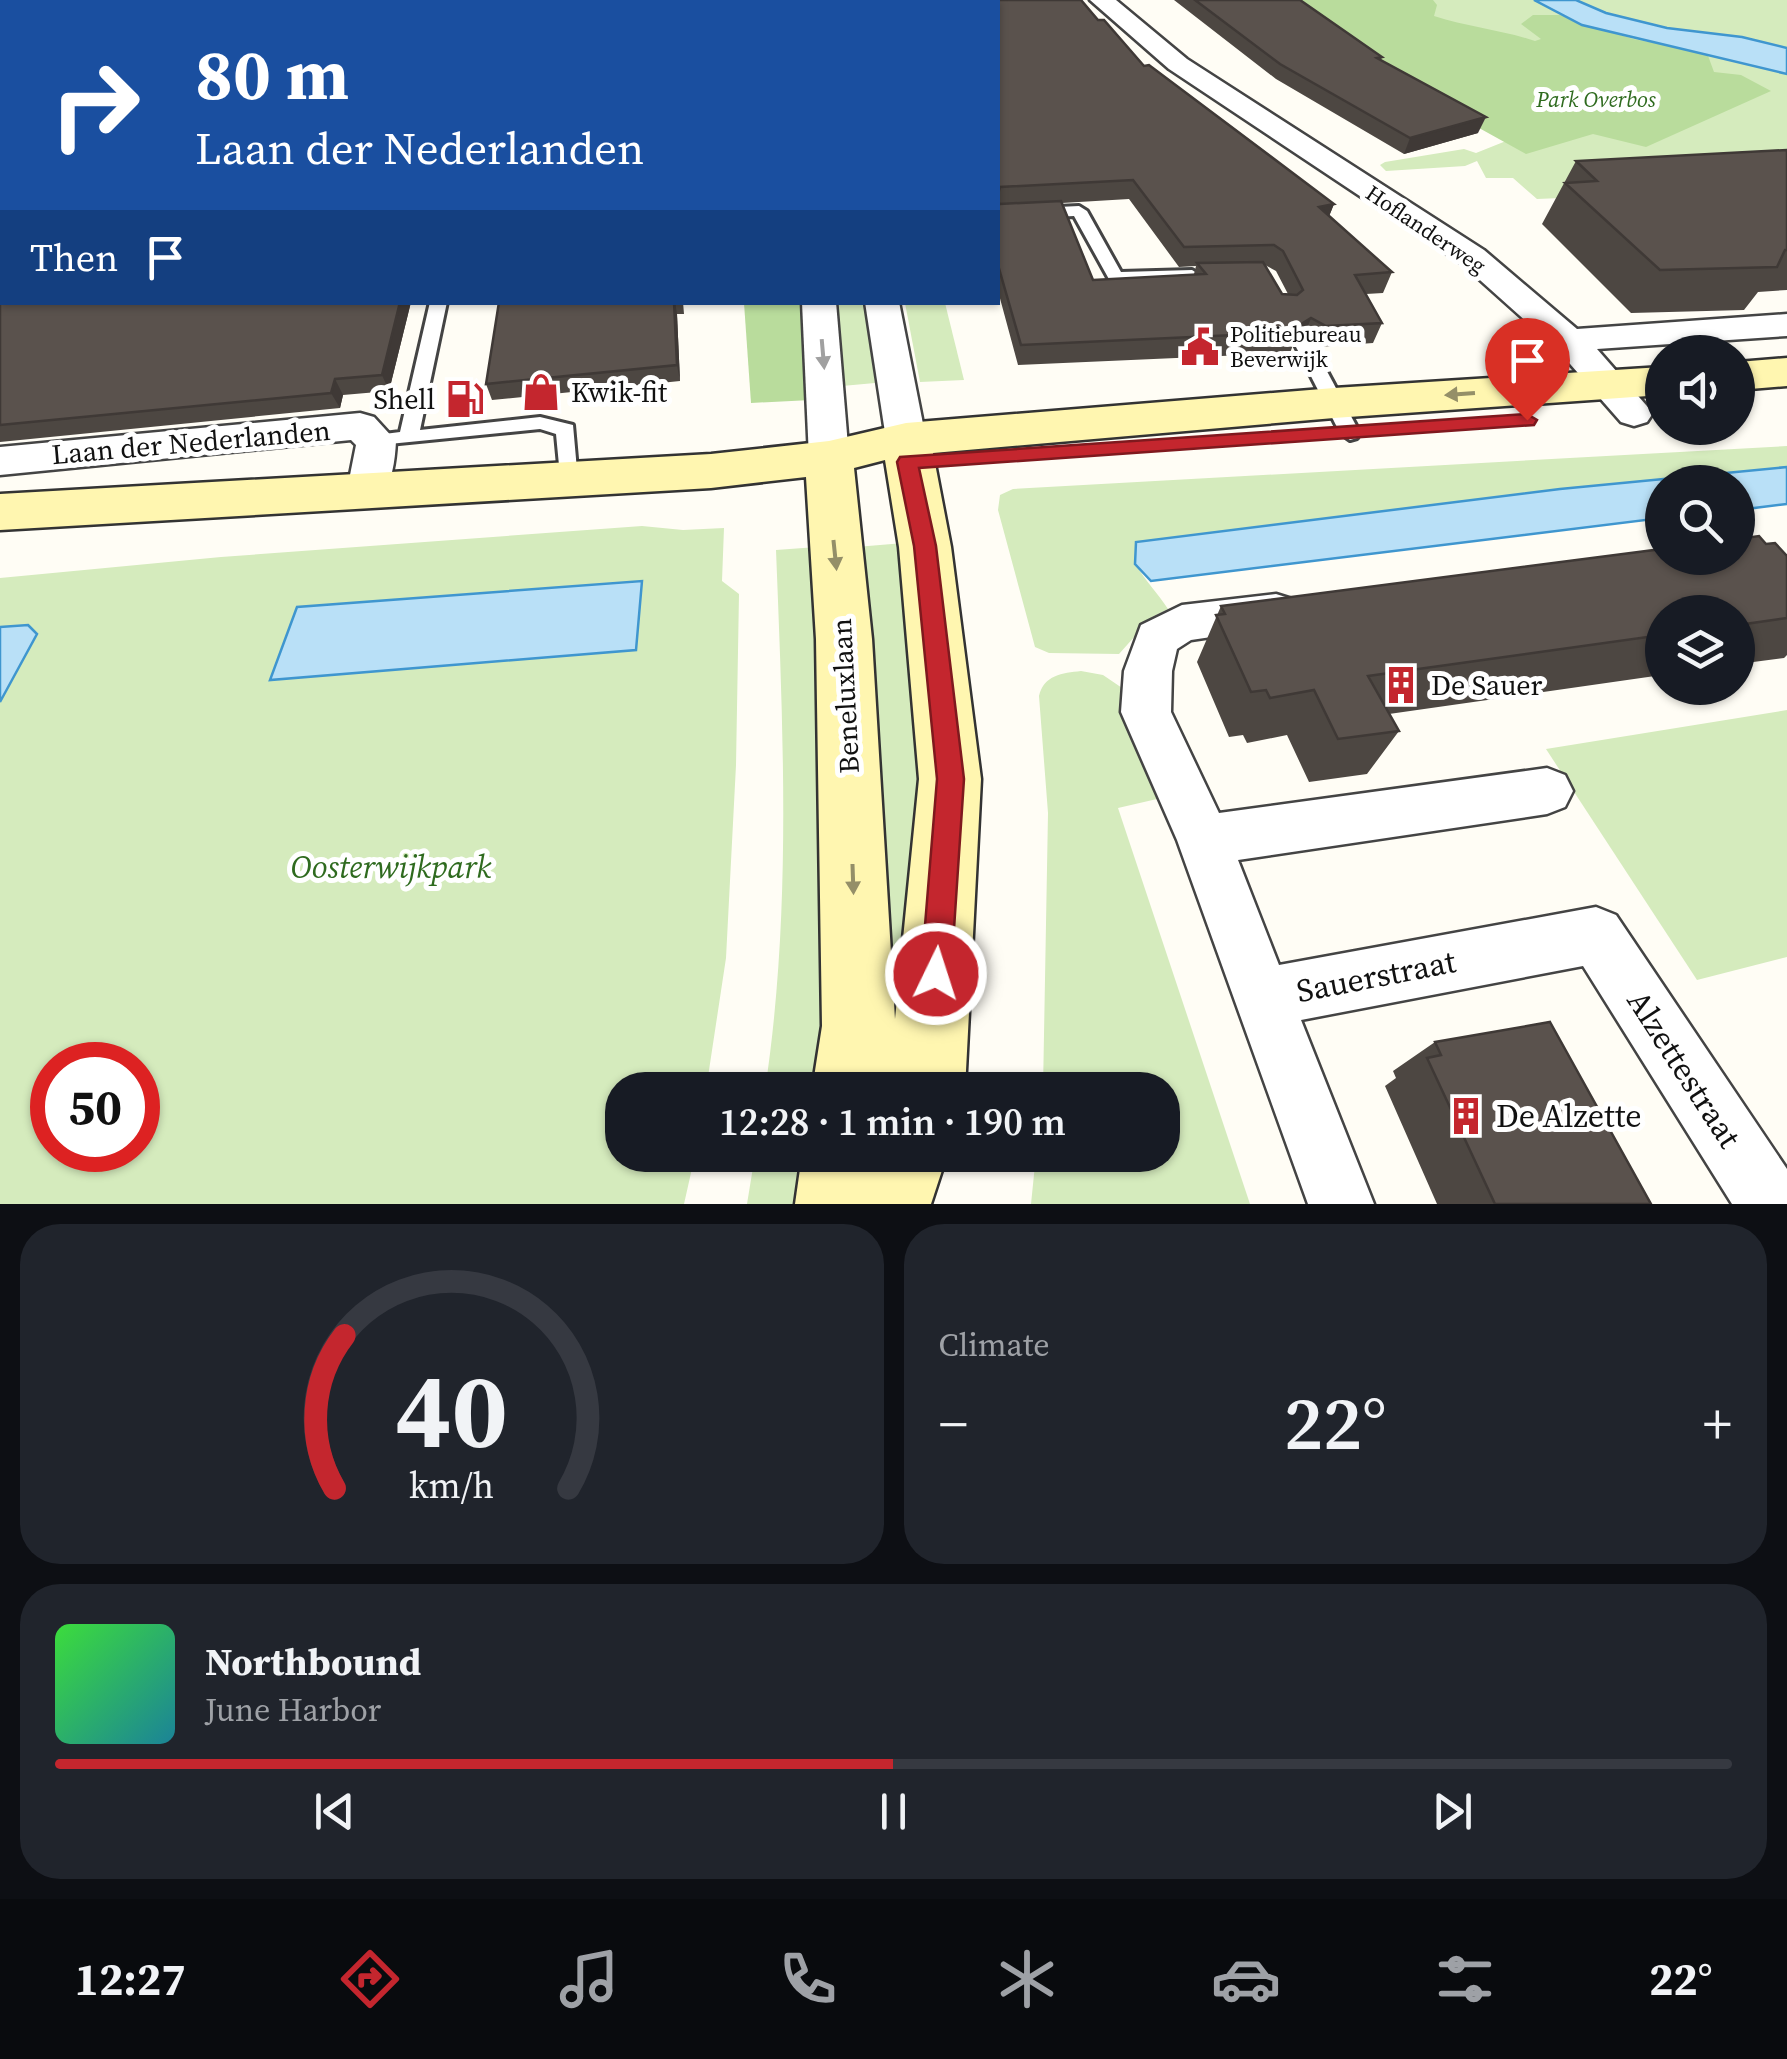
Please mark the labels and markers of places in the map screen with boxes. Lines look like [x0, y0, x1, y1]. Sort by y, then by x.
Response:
pin [1485, 318, 1570, 421]
place label: Politiebureau Beverwijk [1230, 319, 1362, 374]
public building icon: Politiebureau Beverwijk [1179, 326, 1221, 368]
shop icon: Kwik-fit [520, 371, 562, 413]
place label: Kwik-fit [571, 373, 668, 411]
fuel station icon: Shell [444, 378, 486, 420]
place label: Shell [373, 380, 435, 418]
building icon: De Sauer [1380, 664, 1422, 706]
place label: De Sauer [1431, 666, 1543, 704]
place label: De Alzette [1496, 1094, 1642, 1138]
building icon: De Alzette [1445, 1095, 1487, 1137]

